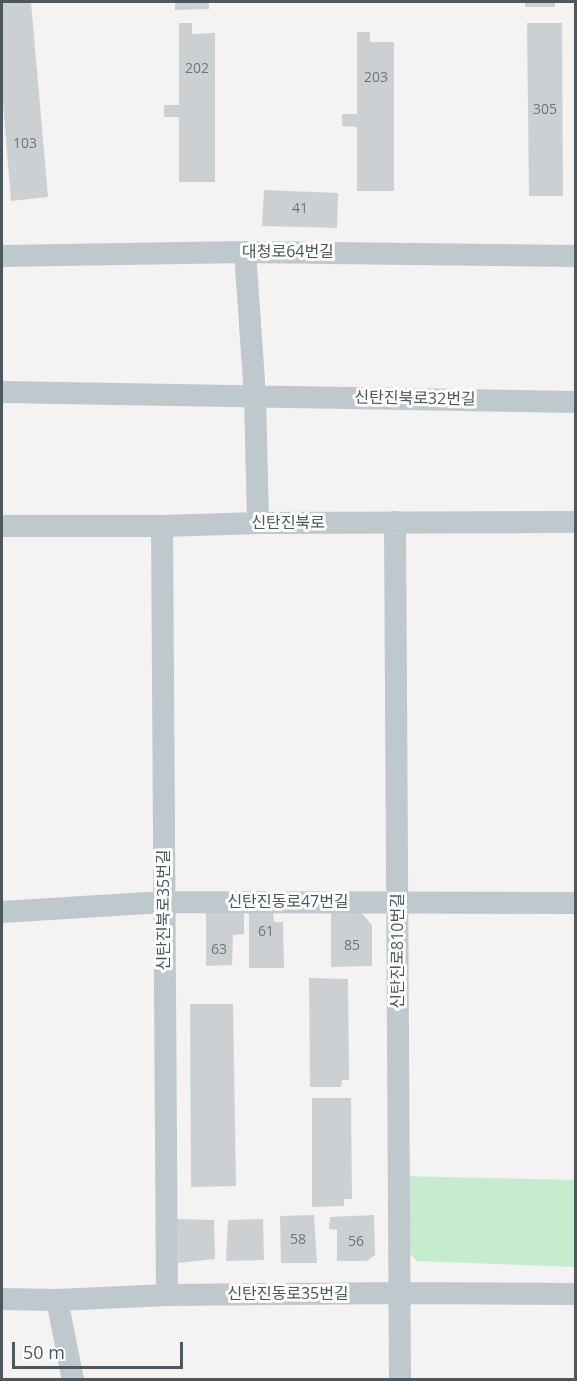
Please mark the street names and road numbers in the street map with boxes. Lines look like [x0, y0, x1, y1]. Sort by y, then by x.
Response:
street label: 대청로64번길 [242, 242, 334, 262]
street label: 신탄진북로32번길 [354, 388, 476, 410]
street label: 신탄진북로 [251, 513, 325, 533]
street label: 신탄진북로35번길 [154, 849, 174, 971]
street label: 신탄진동로47번길 [227, 892, 349, 912]
street label: 신탄진로810번길 [388, 893, 408, 1009]
street label: 신탄진동로35번길 [227, 1284, 349, 1304]

